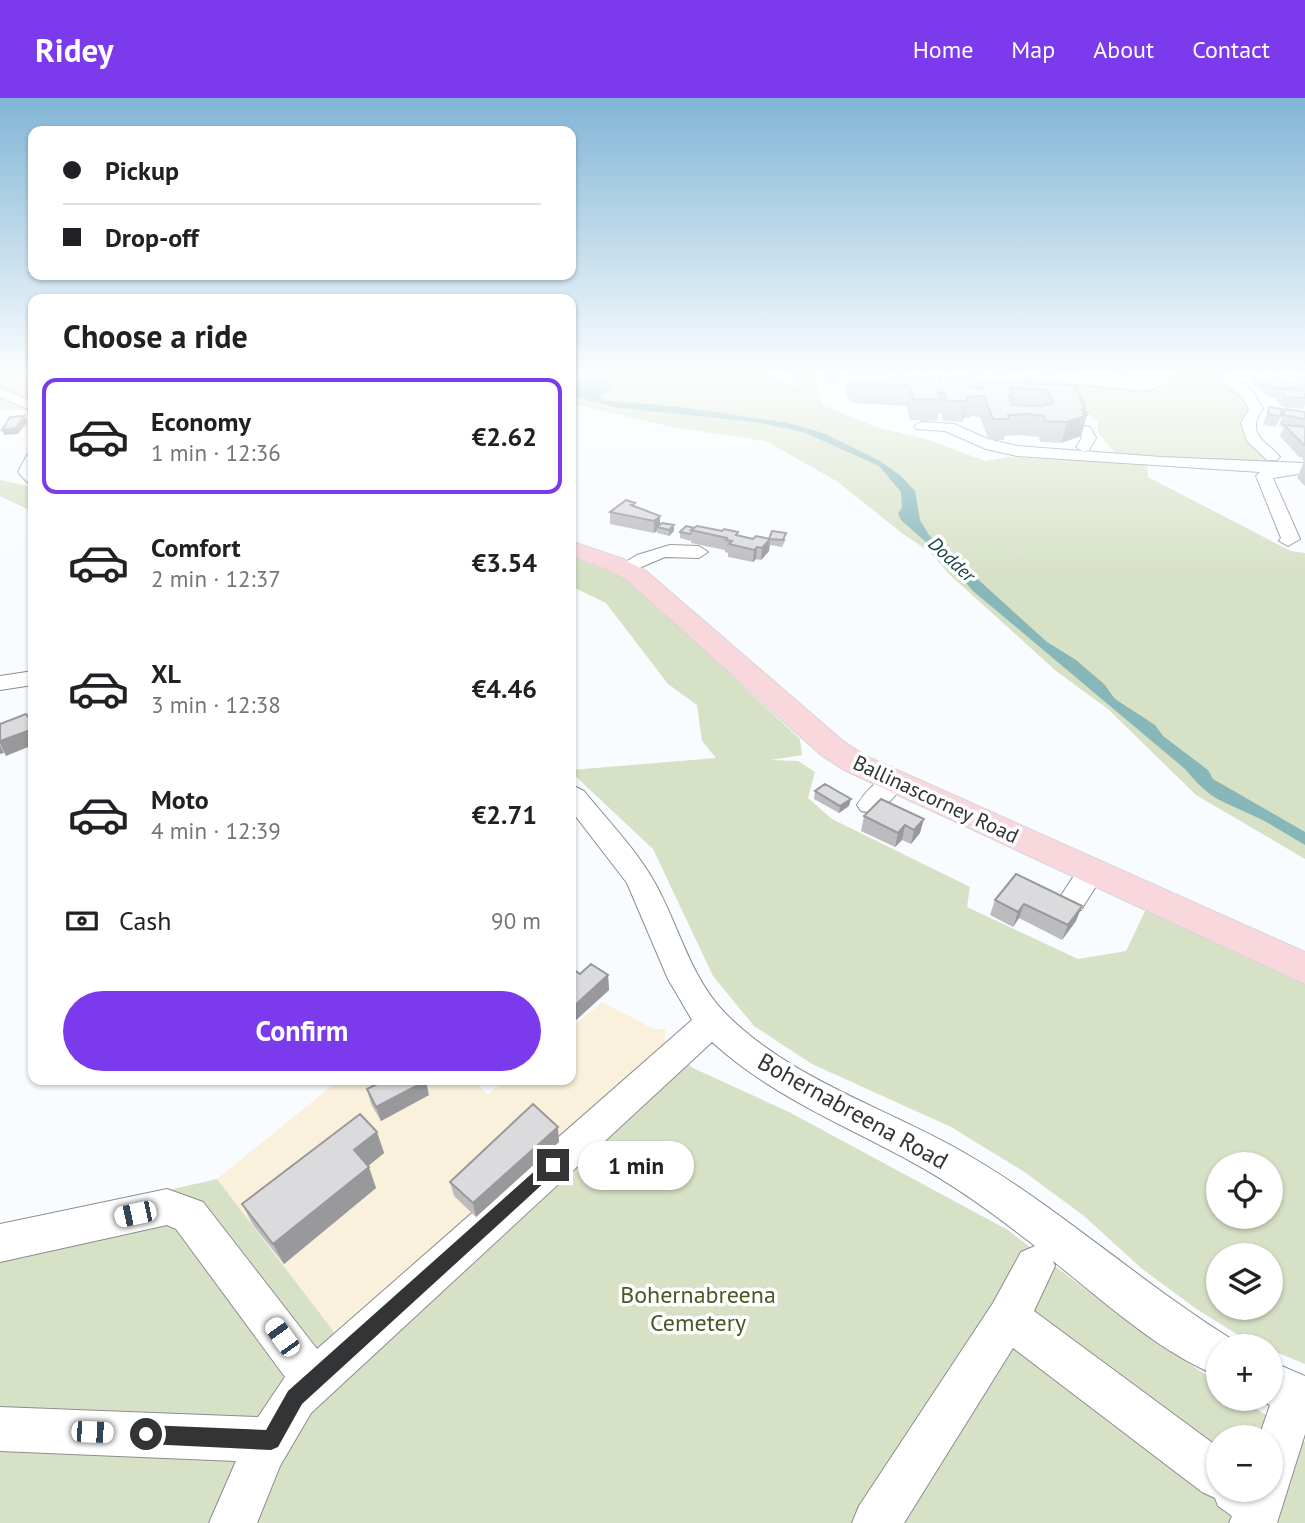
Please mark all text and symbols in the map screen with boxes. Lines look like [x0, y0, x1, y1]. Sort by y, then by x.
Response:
text: Ridey [35, 28, 114, 71]
text: Home [913, 34, 973, 65]
text: Map [1011, 34, 1055, 65]
text: About [1093, 34, 1154, 65]
text: Contact [1192, 34, 1270, 65]
text: Pickup [105, 154, 179, 187]
text: Drop-off [105, 221, 199, 254]
text: Choose a ride [63, 315, 248, 357]
icon: car [67, 405, 130, 468]
text: Economy [151, 405, 251, 438]
text: €2.62 [472, 420, 537, 453]
text: 1 min · 12:36 [151, 438, 281, 467]
icon: car [67, 531, 130, 594]
text: Comfort [151, 531, 241, 564]
water label: Dodder [923, 531, 982, 588]
text: €3.54 [472, 546, 537, 579]
text: 2 min · 12:37 [151, 564, 281, 593]
icon: car [67, 657, 130, 720]
text: XL [151, 657, 181, 690]
text: €4.46 [472, 672, 537, 705]
text: 3 min · 12:38 [151, 690, 281, 719]
street label: Ballinascorney Road [849, 749, 1023, 849]
icon: car [67, 783, 130, 846]
text: Moto [151, 783, 209, 816]
text: €2.71 [472, 798, 537, 831]
text: 4 min · 12:39 [151, 816, 281, 845]
icon: cash [63, 902, 101, 940]
text: Cash [119, 904, 171, 937]
text: 90 m [491, 906, 541, 935]
button: Confirm [63, 991, 541, 1071]
street label: Bohernabreena Road [752, 1046, 954, 1176]
callout: 1 min [578, 1140, 693, 1190]
route end [537, 1149, 569, 1181]
text: 1 min [608, 1151, 664, 1180]
map controls [1206, 1152, 1283, 1502]
button: locate [1206, 1152, 1283, 1229]
car [113, 1199, 158, 1229]
button: layers [1206, 1243, 1283, 1320]
park label: Bohernabreena Cemetery [620, 1279, 776, 1338]
car [262, 1314, 303, 1360]
button: + [1206, 1334, 1283, 1411]
route start [130, 1418, 162, 1450]
car [71, 1421, 114, 1443]
button: − [1206, 1425, 1283, 1502]

